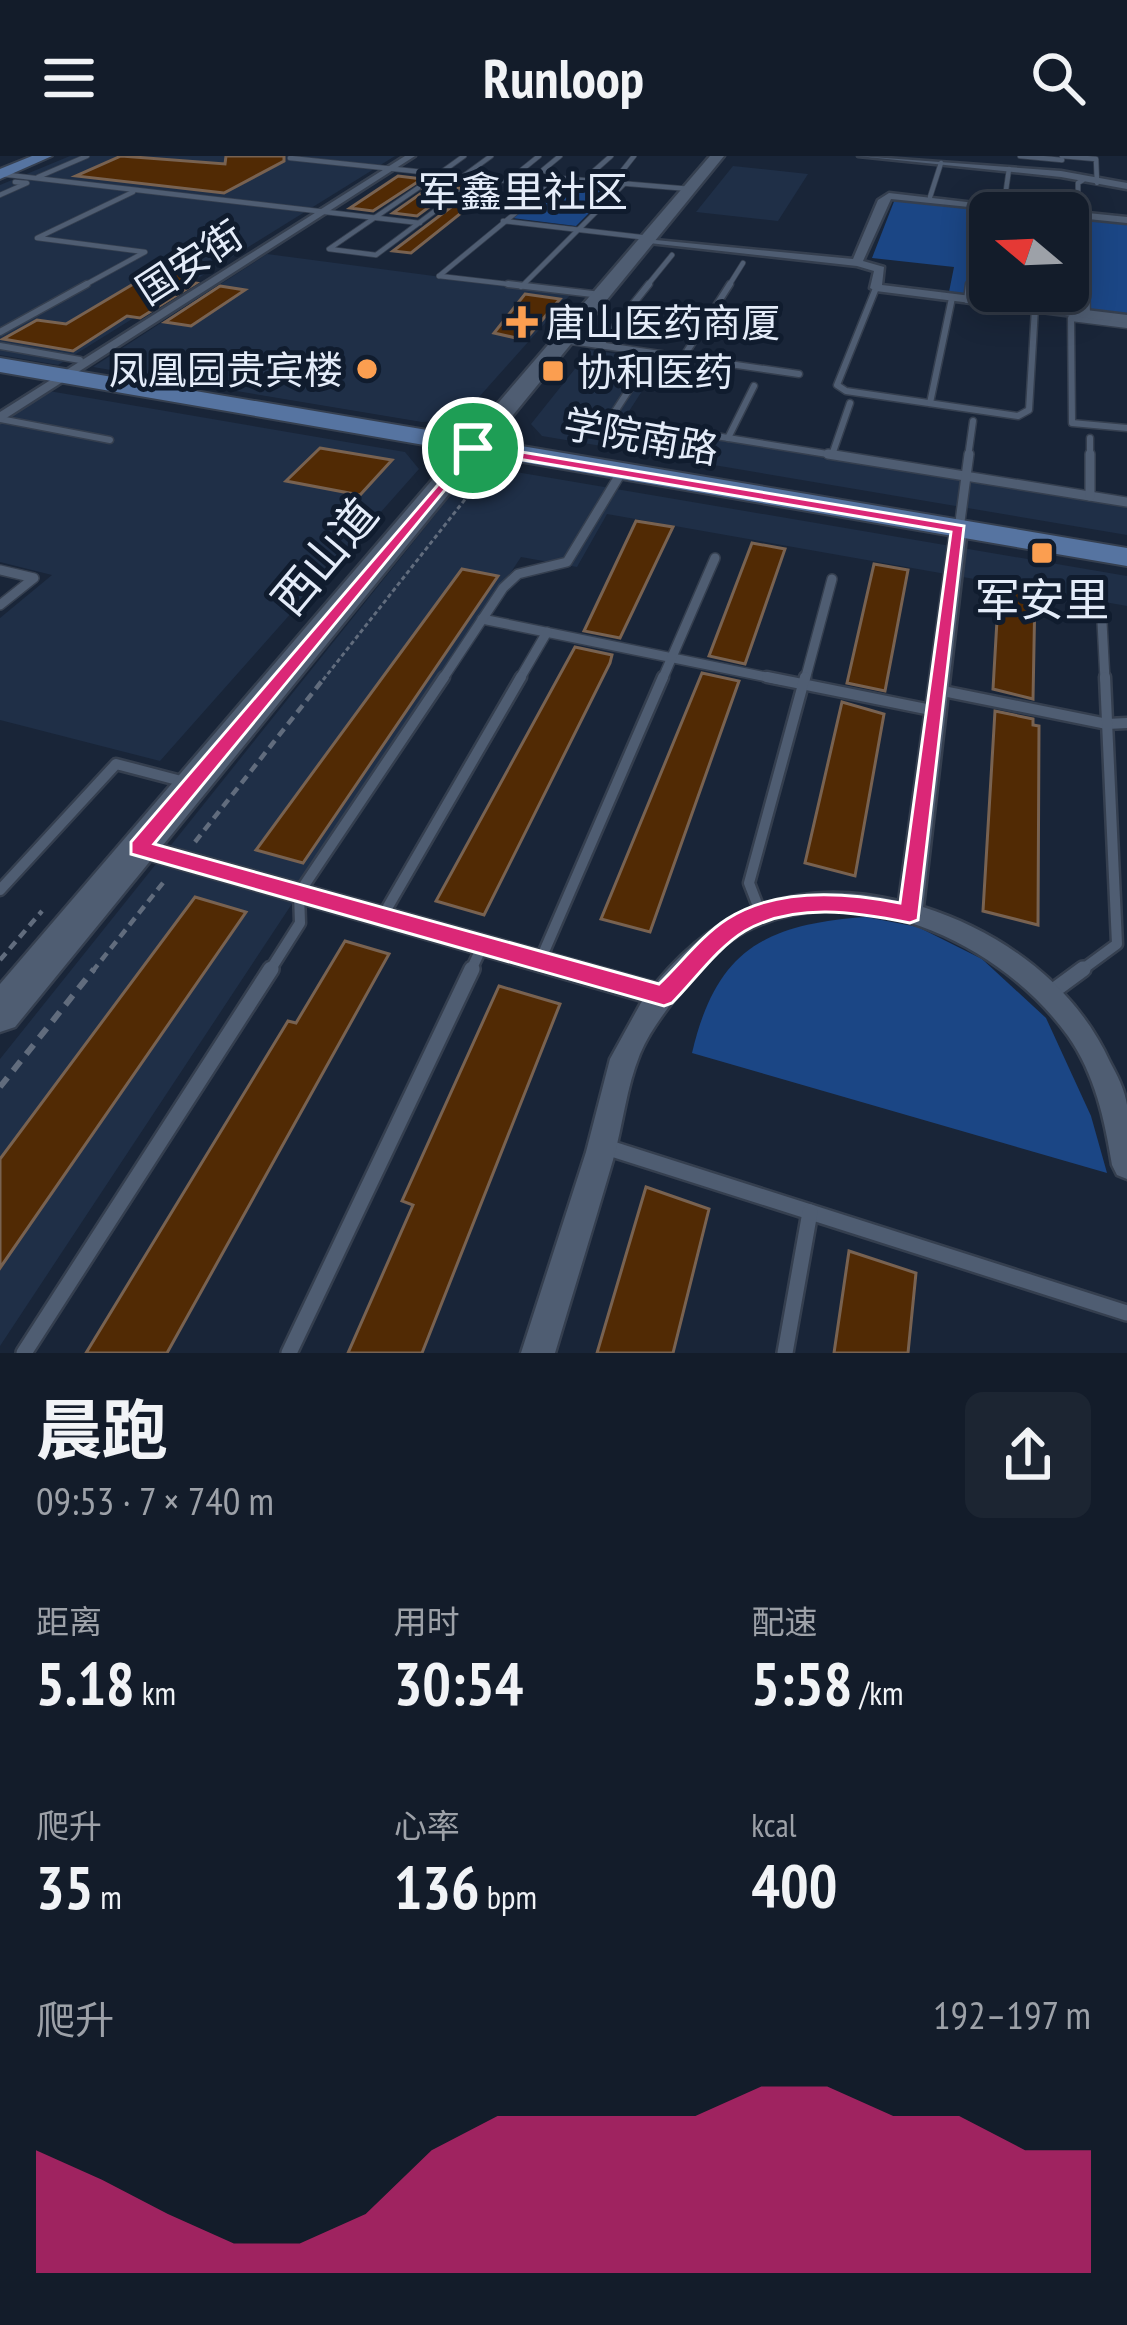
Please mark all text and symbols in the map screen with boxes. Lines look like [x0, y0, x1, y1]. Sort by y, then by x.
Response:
text: Runloop [483, 43, 644, 113]
icon: menu [36, 45, 102, 111]
icon: search [1025, 45, 1091, 111]
district label: 军鑫里社区 [418, 164, 628, 219]
north arrow [969, 192, 1089, 312]
map controls [969, 192, 1089, 312]
street label: 国安街 [126, 209, 252, 315]
place label: 唐山医药商厦 [546, 297, 780, 348]
marker: 唐山医药商厦 [509, 309, 535, 335]
place label: 凤凰园贵宾楼 [109, 344, 343, 395]
place label: 协和医药 [577, 346, 733, 397]
marker: 凤凰园贵宾楼 [354, 356, 380, 382]
marker: 协和医药 [540, 358, 566, 384]
pin [422, 397, 524, 499]
street label: 学院南路 [560, 397, 722, 475]
icon: arrive [440, 415, 506, 481]
street label: 西山道 [258, 486, 390, 626]
marker: 军安里 [1029, 540, 1055, 566]
place label: 军安里 [974, 570, 1110, 628]
text: 晨跑 [36, 1387, 168, 1472]
button: share [965, 1392, 1091, 1518]
text: 09:53 · 7 × 740 m [36, 1475, 274, 1526]
text: 距离 [36, 1600, 102, 1643]
text: 用时 [394, 1600, 460, 1643]
text: 配速 [751, 1600, 817, 1643]
text: 5.18 [36, 1644, 135, 1722]
text: 30:54 [394, 1644, 523, 1722]
text: 5:58 [751, 1644, 852, 1722]
text: km [135, 1671, 176, 1714]
text: /km [852, 1671, 903, 1714]
text: kcal [751, 1803, 796, 1846]
text: 爬升 [36, 1804, 102, 1847]
text: 心率 [394, 1804, 460, 1847]
text: 400 [751, 1846, 837, 1924]
text: 35 [36, 1848, 93, 1926]
text: 136 [394, 1848, 480, 1926]
text: m [93, 1875, 122, 1918]
text: bpm [480, 1875, 537, 1918]
text: 192–197 m [933, 1989, 1091, 2040]
text: 爬升 [36, 1994, 114, 2045]

